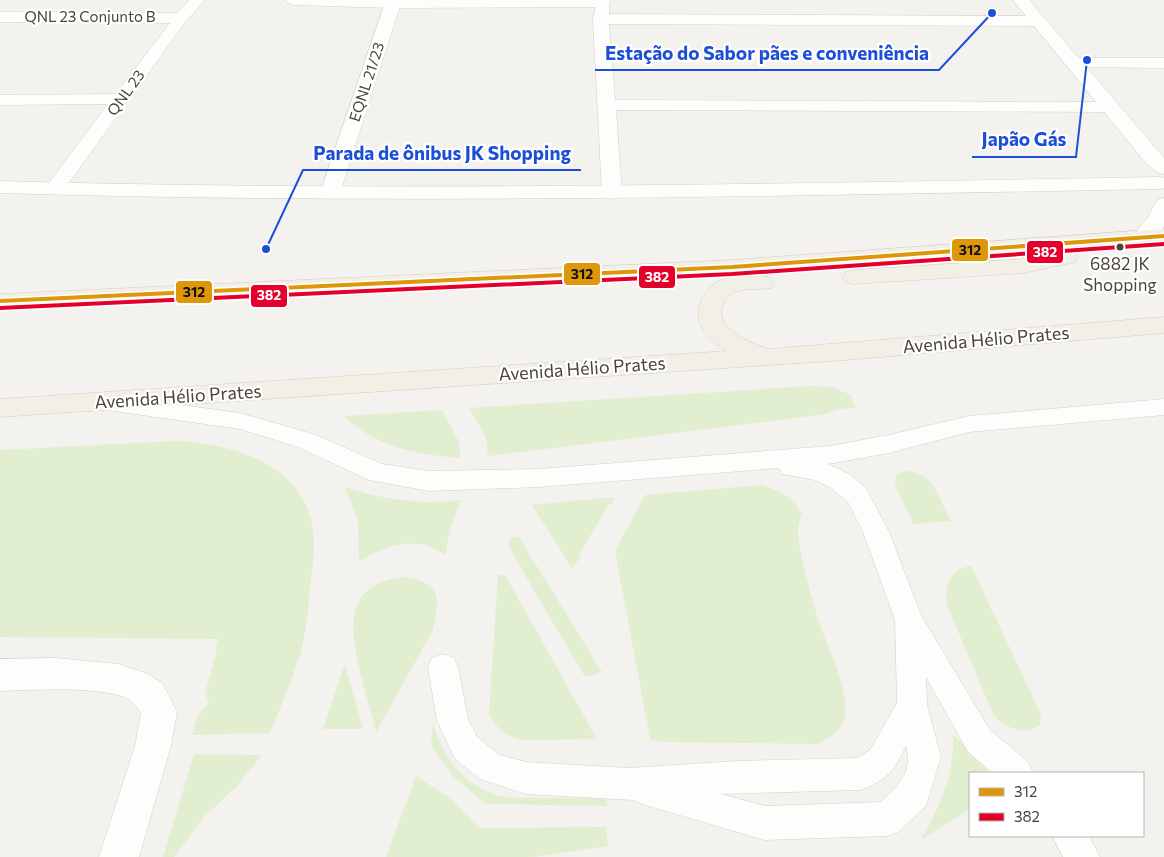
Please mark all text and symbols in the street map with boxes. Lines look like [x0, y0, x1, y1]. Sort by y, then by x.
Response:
street label: QNL 23 Conjunto B [25, 7, 156, 25]
callout: Estação do Sabor pães e conveniência [595, 36, 939, 70]
street label: EQNL 21/23 [345, 40, 387, 124]
text: Estação do Sabor pães e conveniência [605, 41, 929, 64]
street label: QNL 23 [103, 66, 148, 119]
callout: Japão Gás [972, 123, 1076, 157]
text: Japão Gás [982, 127, 1067, 150]
callout: Parada de ônibus JK Shopping [303, 136, 581, 170]
text: Parada de ônibus JK Shopping [313, 141, 571, 164]
line badge: 312 [951, 238, 989, 262]
line badge: 382 [1026, 240, 1064, 264]
text: 312 [959, 241, 981, 258]
marker: 6882 JK Shopping [1115, 242, 1125, 252]
text: 382 [1033, 243, 1057, 260]
place label: 6882 JK Shopping [1083, 253, 1157, 295]
line badge: 312 [563, 262, 601, 286]
text: 312 [571, 265, 593, 282]
line badge: 382 [638, 265, 676, 289]
text: 382 [645, 268, 669, 285]
line badge: 312 [175, 280, 213, 304]
text: 312 [183, 283, 205, 300]
line badge: 382 [250, 284, 288, 308]
text: 382 [257, 286, 281, 303]
street label: Avenida Hélio Prates [902, 321, 1070, 357]
street label: Avenida Hélio Prates [498, 351, 666, 385]
street label: Avenida Hélio Prates [94, 379, 262, 413]
legend [969, 772, 1144, 837]
text: 312 [1014, 782, 1037, 800]
text: 382 [1014, 807, 1040, 825]

